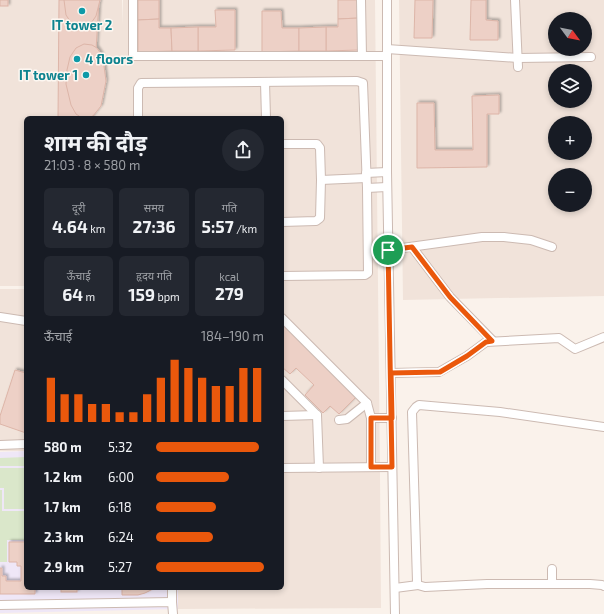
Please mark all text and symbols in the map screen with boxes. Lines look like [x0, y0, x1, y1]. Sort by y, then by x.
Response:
marker: IT tower 2 [77, 6, 87, 16]
north arrow [548, 12, 592, 56]
map controls [548, 12, 592, 212]
place label: IT tower 2 [52, 17, 112, 33]
place label: 4 floors [85, 51, 133, 67]
marker: 4 floors [72, 54, 82, 64]
button: layers [548, 64, 592, 108]
place label: IT tower 1 [19, 67, 78, 83]
marker: IT tower 1 [81, 70, 91, 80]
button: + [548, 116, 592, 160]
text: शाम की दौड़ [44, 129, 147, 155]
button: share [222, 129, 264, 171]
text: 21:03 · 8 × 580 m [44, 157, 140, 173]
button: − [548, 168, 592, 212]
text: दूरी [72, 201, 85, 214]
text: समय [144, 201, 164, 214]
text: गति [222, 201, 237, 214]
text: 4.64 [52, 216, 88, 236]
text: 27:36 [133, 216, 175, 236]
text: 5:57 [202, 216, 234, 236]
text: km [88, 222, 105, 235]
text: /km [234, 222, 257, 235]
pin [371, 233, 405, 267]
icon: arrive [377, 239, 399, 261]
text: ऊँचाई [67, 269, 91, 282]
text: हृदय गति [136, 269, 172, 282]
text: kcal [219, 270, 239, 283]
text: 279 [215, 283, 244, 303]
text: 64 [62, 284, 83, 304]
text: 159 [128, 284, 155, 304]
text: m [83, 290, 95, 303]
text: bpm [155, 290, 180, 303]
text: ऊँचाई [44, 328, 72, 344]
text: 184–190 m [201, 328, 264, 344]
text: 580 m [44, 439, 82, 455]
text: 5:32 [108, 439, 133, 455]
text: 1.2 km [44, 469, 82, 485]
text: 6:00 [108, 469, 134, 485]
text: 1.7 km [44, 499, 81, 515]
text: 6:18 [108, 499, 132, 515]
text: 2.3 km [44, 529, 84, 545]
text: 6:24 [108, 529, 134, 545]
text: 2.9 km [44, 559, 84, 575]
text: 5:27 [108, 559, 132, 575]

